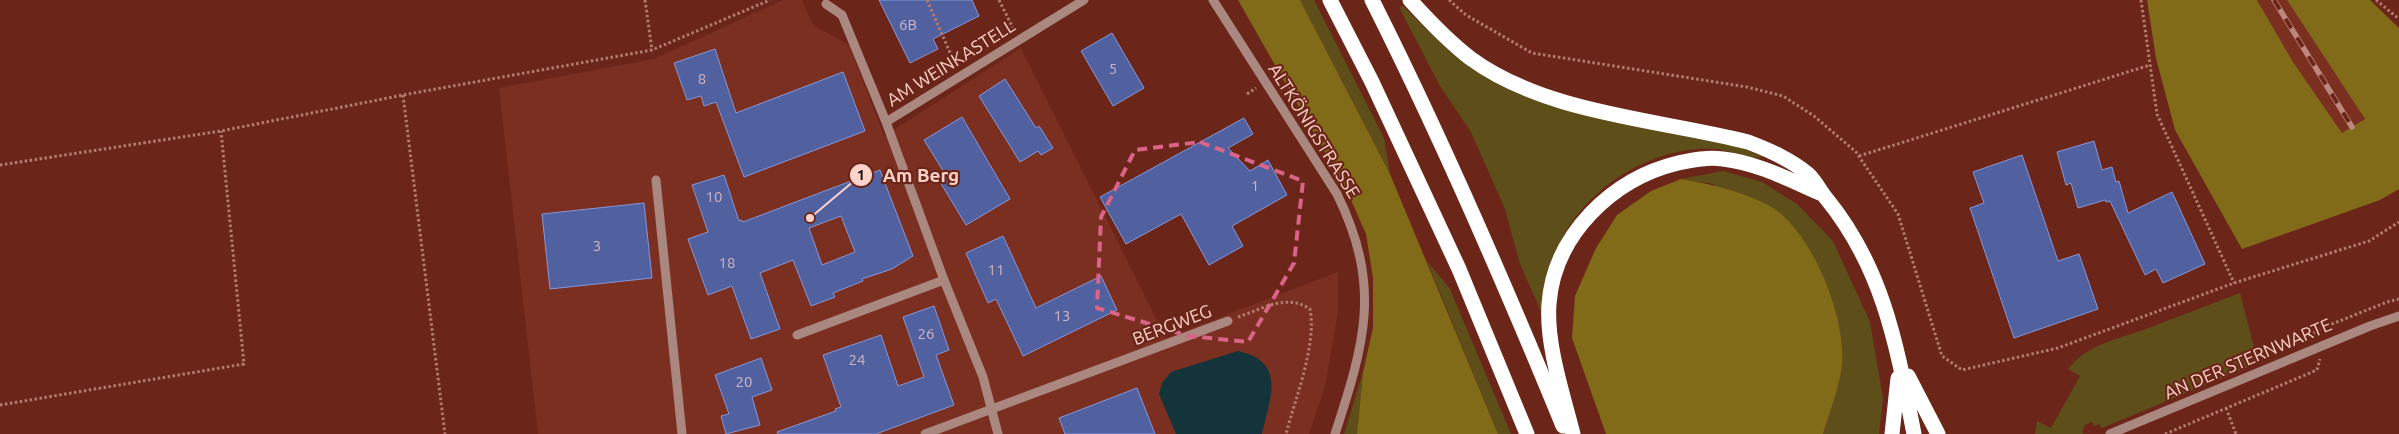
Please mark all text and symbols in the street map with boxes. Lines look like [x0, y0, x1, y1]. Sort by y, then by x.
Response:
street label: AM WEINKASTELL [883, 15, 1018, 110]
house number: 6B [899, 16, 917, 33]
street label: ALTKÖNIGSTRASSE [1265, 59, 1364, 201]
house number: 5 [1109, 60, 1117, 77]
house number: 8 [698, 70, 706, 87]
callout: Am Berg [848, 158, 970, 192]
text: Am Berg [883, 164, 959, 186]
text: 1 [857, 166, 865, 183]
house number: 1 [1251, 177, 1259, 194]
house number: 10 [706, 188, 722, 205]
house number: 3 [593, 237, 601, 254]
house number: 18 [719, 254, 735, 271]
house number: 11 [988, 261, 1004, 278]
street label: BERGWEG [1129, 300, 1214, 348]
house number: 13 [1054, 307, 1070, 324]
street label: AN DER STERNWARTE [2161, 314, 2334, 402]
house number: 26 [918, 325, 934, 342]
house number: 24 [849, 351, 865, 368]
house number: 20 [736, 373, 752, 390]

